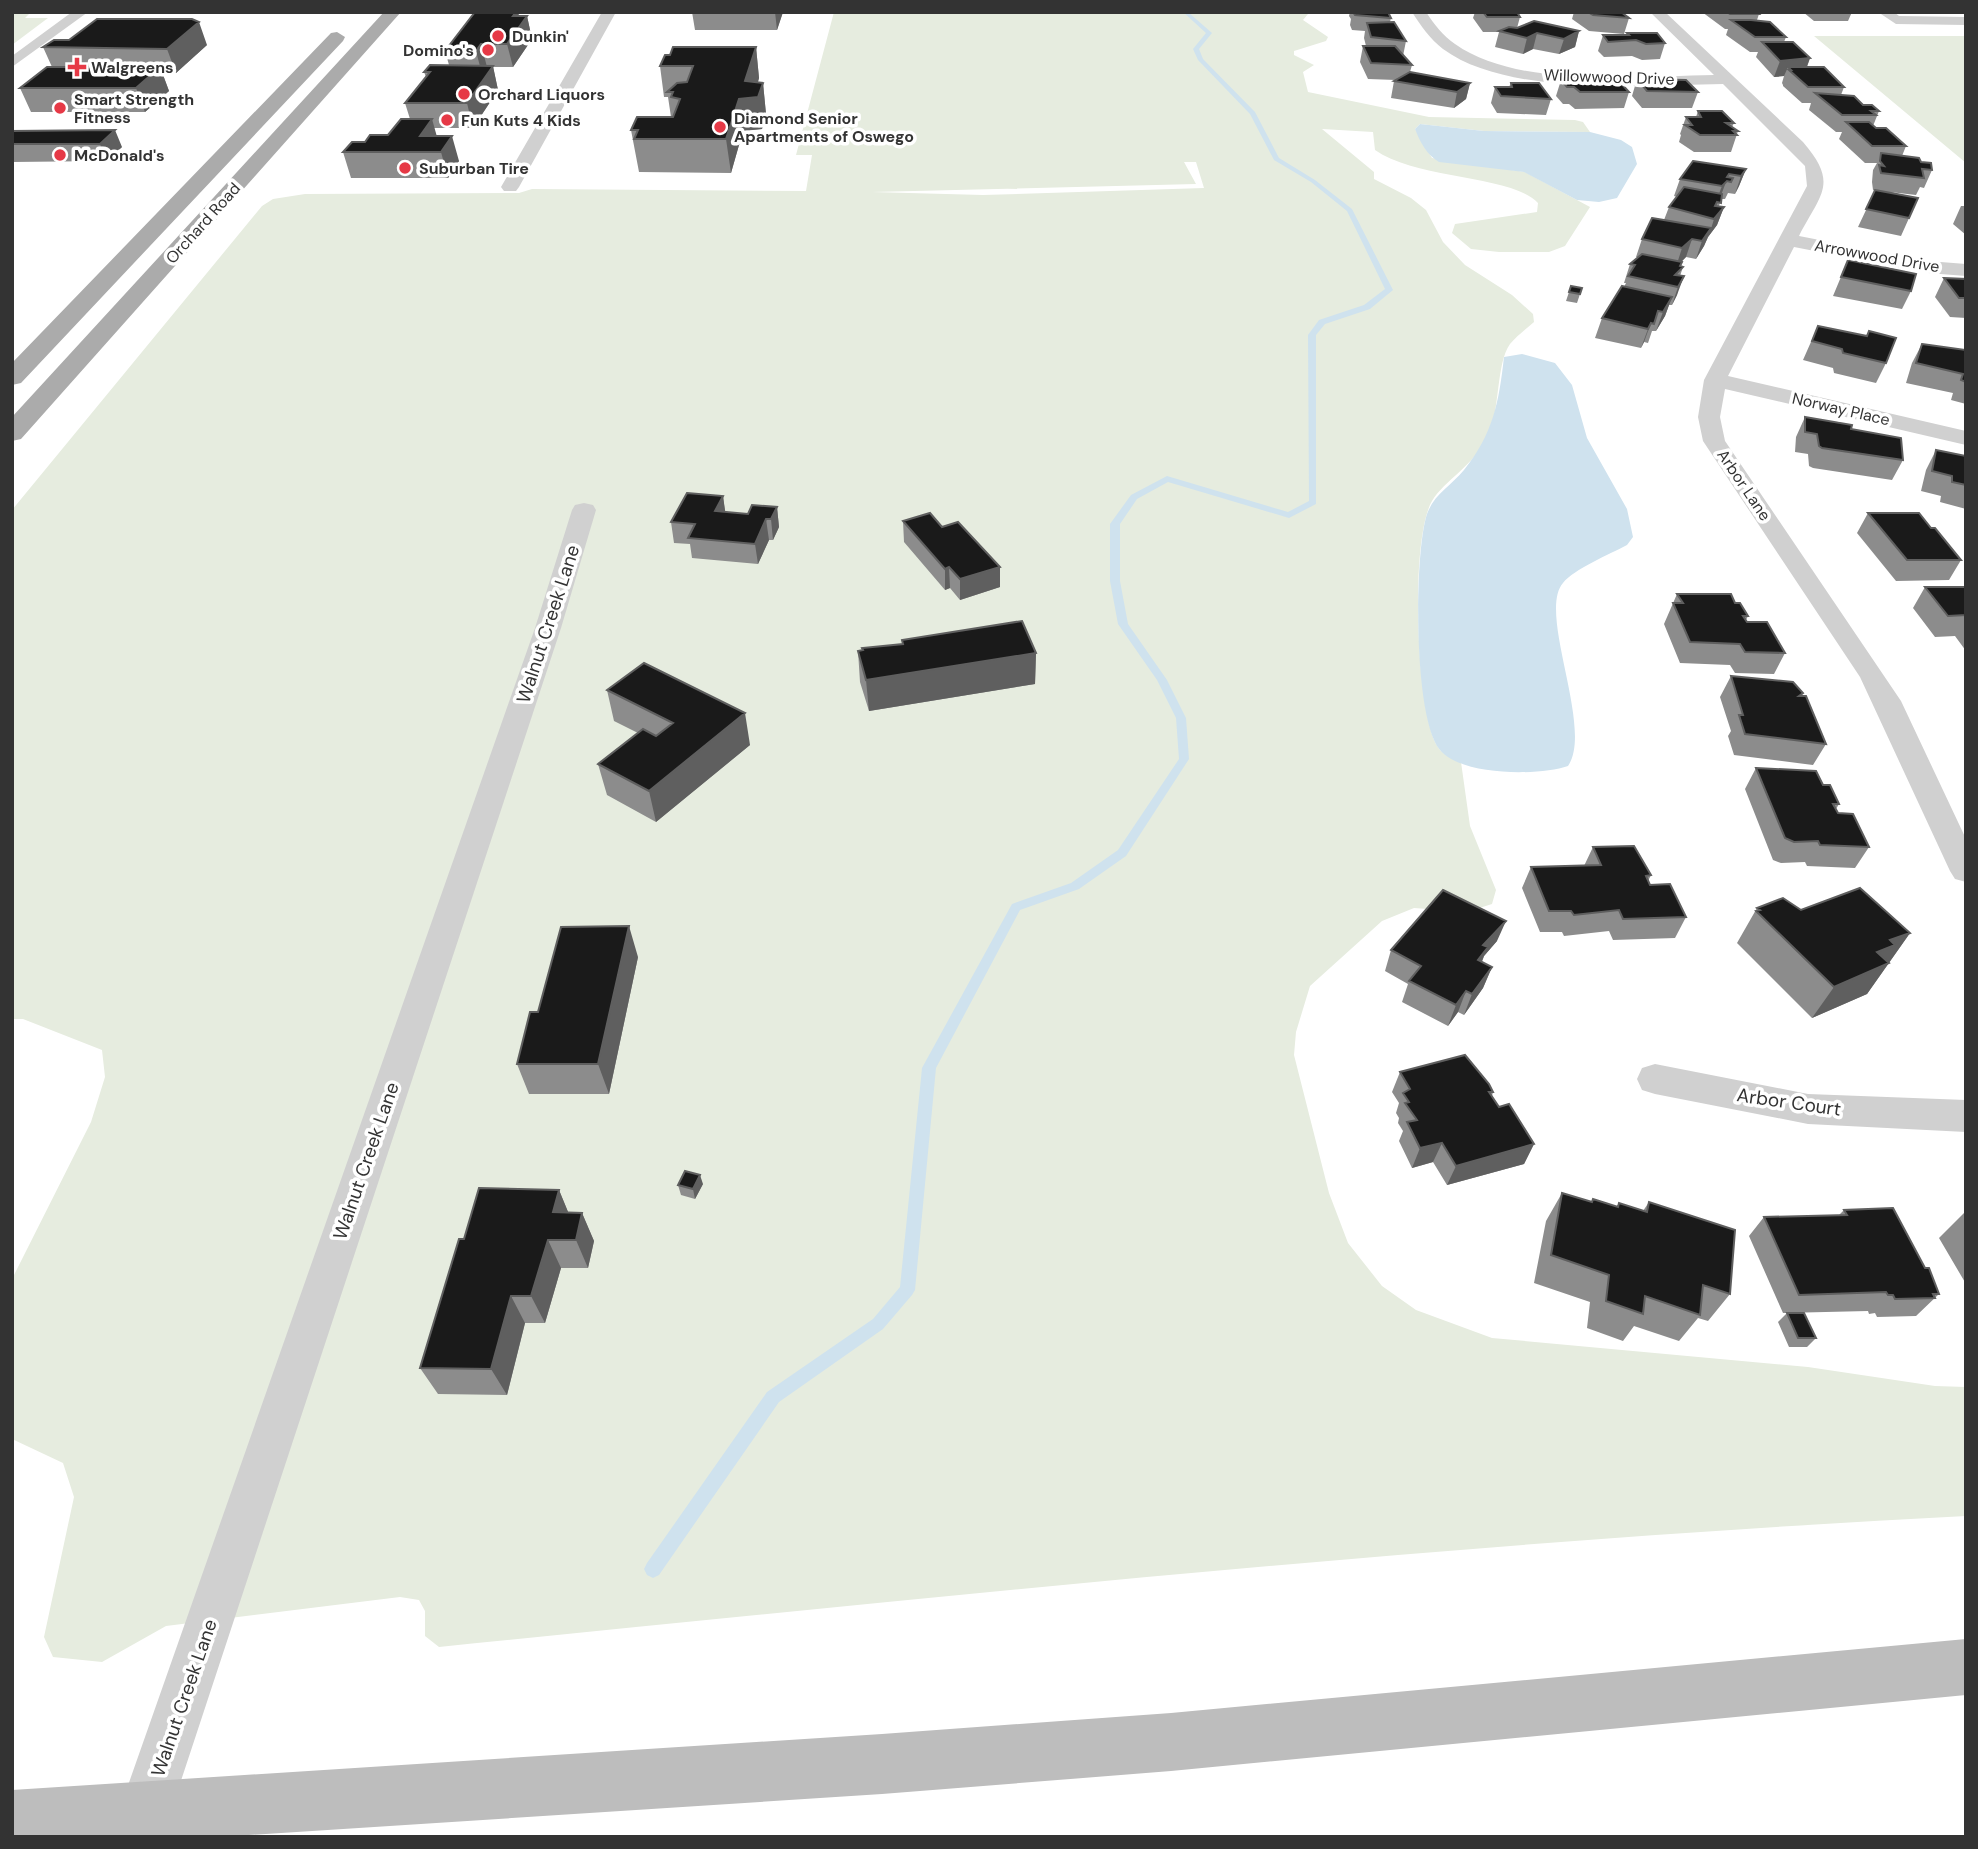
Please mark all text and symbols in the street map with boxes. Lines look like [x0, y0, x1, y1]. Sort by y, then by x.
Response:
place label: Dunkin' [512, 26, 569, 47]
marker: Dunkin' [490, 28, 506, 44]
place label: Domino's [403, 40, 474, 61]
marker: Domino's [480, 42, 496, 58]
place label: Walgreens [91, 57, 174, 78]
marker: Walgreens [69, 59, 85, 75]
street label: Willowwood Drive [1543, 64, 1675, 90]
place label: Orchard Liquors [478, 84, 605, 105]
marker: Orchard Liquors [456, 86, 472, 102]
place label: Smart Strength Fitness [74, 89, 194, 128]
marker: Smart Strength Fitness [52, 100, 68, 116]
place label: Diamond Senior Apartments of Oswego [734, 108, 914, 147]
place label: Fun Kuts 4 Kids [461, 110, 581, 131]
marker: Fun Kuts 4 Kids [439, 112, 455, 128]
marker: Diamond Senior Apartments of Oswego [712, 119, 728, 135]
place label: McDonald's [74, 145, 165, 166]
marker: McDonald's [52, 147, 68, 163]
place label: Suburban Tire [419, 158, 529, 179]
marker: Suburban Tire [397, 160, 413, 176]
street label: Orchard Road [161, 178, 245, 268]
street label: Arrowwood Drive [1813, 235, 1941, 277]
street label: Norway Place [1790, 388, 1892, 430]
street label: Arbor Lane [1712, 445, 1776, 525]
street label: Walnut Creek Lane [511, 542, 585, 706]
street label: Walnut Creek Lane [327, 1079, 405, 1243]
street label: Arbor Court [1735, 1082, 1843, 1122]
street label: Walnut Creek Lane [145, 1616, 223, 1780]

